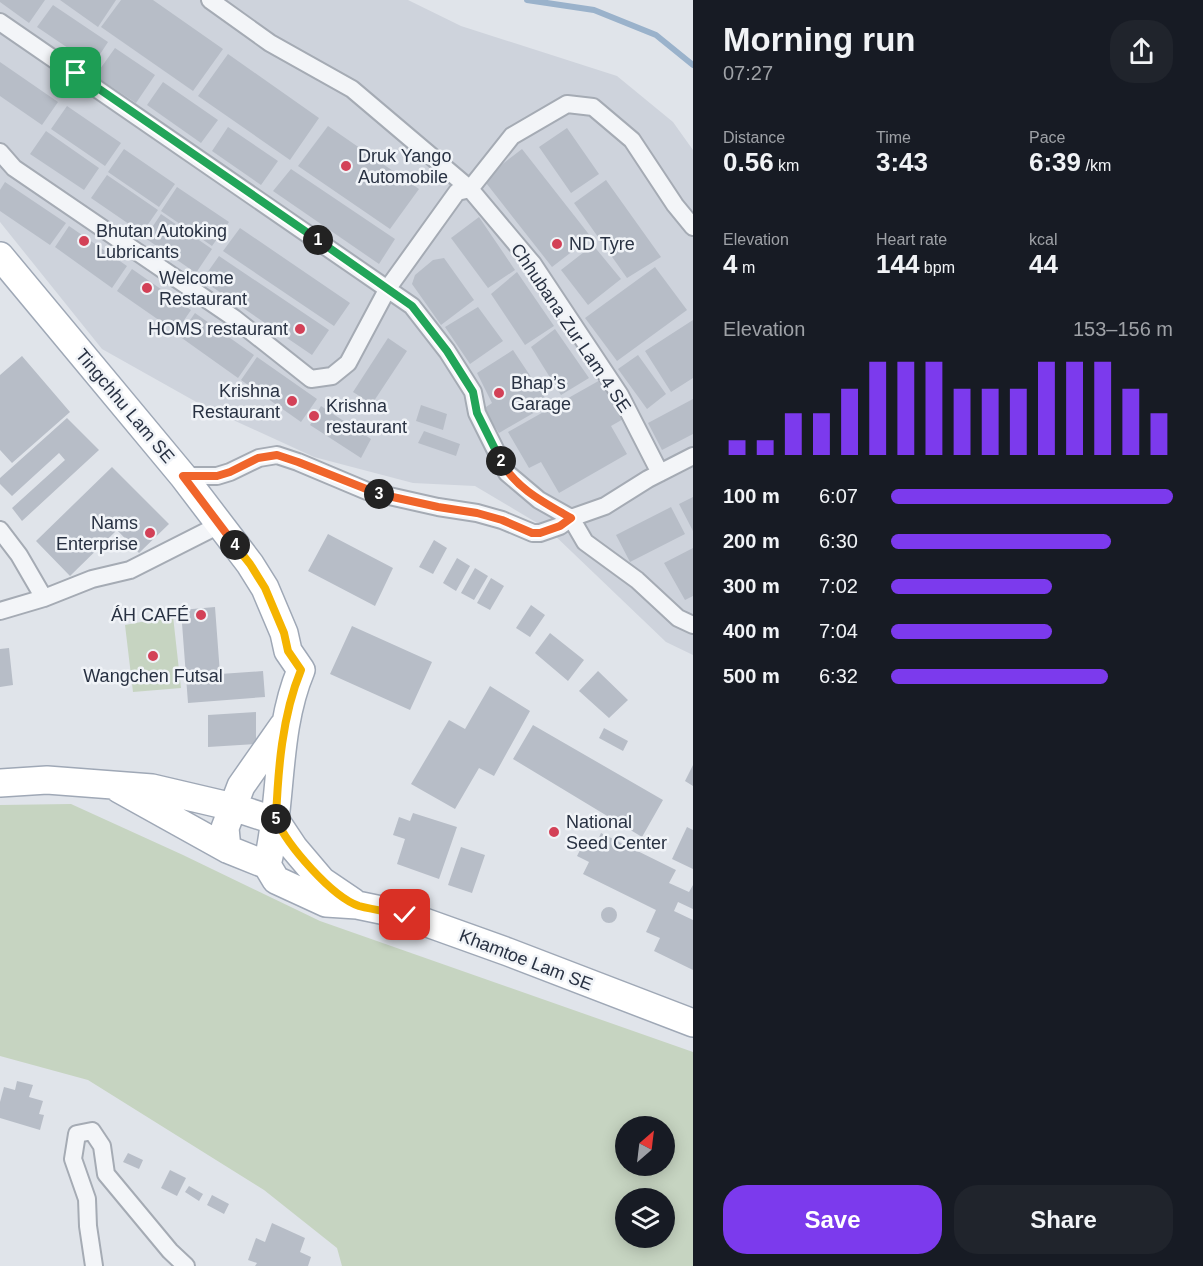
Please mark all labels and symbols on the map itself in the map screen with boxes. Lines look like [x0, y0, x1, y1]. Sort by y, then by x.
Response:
pin [50, 47, 101, 98]
place label: Druk Yango Automobile [358, 146, 451, 187]
marker: Druk Yango Automobile [339, 159, 353, 173]
place label: Bhutan Autoking Lubricants [96, 221, 227, 262]
pin: 1 [303, 225, 333, 255]
marker: Bhutan Autoking Lubricants [77, 234, 91, 248]
place label: ND Tyre [569, 234, 635, 254]
marker: ND Tyre [550, 237, 564, 251]
street label: Chhubana Zur Lam 4 SE [507, 240, 635, 416]
place label: Welcome Restaurant [159, 268, 247, 309]
marker: Welcome Restaurant [140, 281, 154, 295]
place label: HOMS restaurant [148, 319, 288, 339]
marker: HOMS restaurant [293, 322, 307, 336]
street label: Tingchhu Lam SE [72, 345, 178, 467]
place label: Bhap’s Garage [511, 373, 571, 414]
place label: Krishna Restaurant [192, 381, 281, 422]
marker: Bhap’s Garage [492, 386, 506, 400]
marker: Krishna Restaurant [285, 394, 299, 408]
place label: Krishna restaurant [326, 396, 407, 437]
marker: Krishna restaurant [307, 409, 321, 423]
pin: 2 [486, 446, 516, 476]
pin: 3 [364, 479, 394, 509]
place label: Nams Enterprise [56, 513, 138, 554]
marker: Nams Enterprise [143, 526, 157, 540]
pin: 4 [220, 530, 250, 560]
place label: ÁH CAFÉ [111, 605, 189, 625]
marker: ÁH CAFÉ [194, 608, 208, 622]
marker: Wangchen Futsal [146, 649, 160, 663]
place label: Wangchen Futsal [83, 666, 223, 686]
pin: 5 [261, 804, 291, 834]
place label: National Seed Center [566, 812, 667, 853]
marker: National Seed Center [547, 825, 561, 839]
pin [379, 889, 430, 940]
street label: Khamtoe Lam SE [457, 925, 595, 995]
north arrow [615, 1116, 675, 1176]

